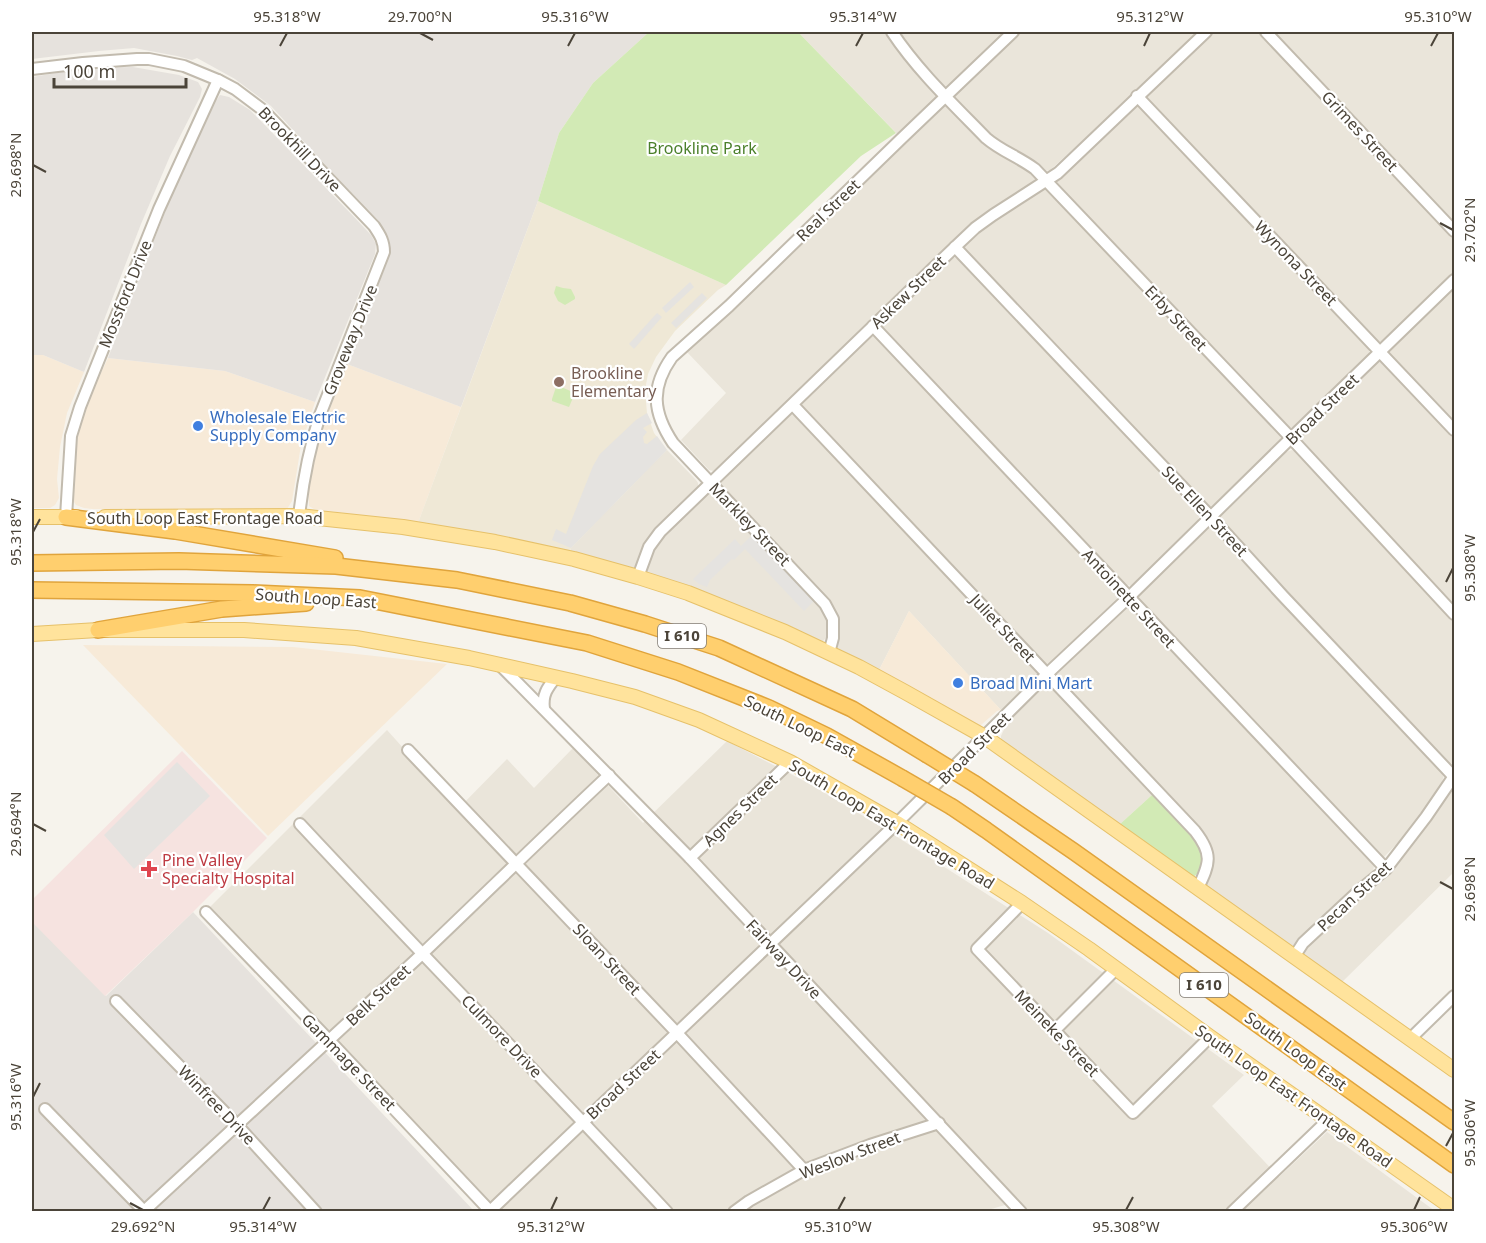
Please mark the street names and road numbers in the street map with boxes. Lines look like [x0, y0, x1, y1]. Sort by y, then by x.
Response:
street label: Grimes Street [1317, 86, 1403, 176]
street label: Brookhill Drive [254, 102, 346, 196]
street label: Real Street [791, 174, 865, 246]
street label: Wynona Street [1250, 216, 1342, 310]
street label: Mossford Drive [93, 237, 157, 351]
street label: Askew Street [866, 250, 951, 333]
street label: Groveway Drive [318, 281, 382, 399]
street label: Erby Street [1140, 281, 1212, 356]
street label: Broad Street [1281, 368, 1364, 450]
street label: Sue Ellen Street [1157, 461, 1253, 561]
street label: Markley Street [704, 477, 796, 571]
street label: South Loop East Frontage Road [87, 507, 323, 529]
street label: Antoinette Street [1077, 544, 1181, 652]
street label: South Loop East [255, 583, 377, 613]
street label: Juliet Street [964, 588, 1041, 667]
road number: I 610 [658, 624, 706, 648]
street label: South Loop East [741, 690, 860, 763]
street label: Broad Street [933, 707, 1015, 789]
street label: South Loop East Frontage Road [785, 754, 999, 894]
street label: Agnes Street [698, 769, 782, 851]
street label: Pecan Street [1312, 856, 1396, 936]
street label: Fairway Drive [741, 914, 827, 1004]
street label: Sloan Street [568, 918, 646, 1000]
street label: Belk Street [341, 959, 415, 1031]
road number: I 610 [1180, 973, 1228, 997]
street label: Meineke Street [1010, 985, 1104, 1081]
street label: Culmore Drive [457, 990, 547, 1082]
street label: South Loop East [1240, 1006, 1352, 1096]
street label: Gammage Street [297, 1009, 401, 1116]
street label: South Loop East Frontage Road [1191, 1019, 1397, 1173]
street label: Broad Street [581, 1044, 665, 1124]
street label: Winfree Drive [173, 1061, 261, 1149]
street label: Weslow Street [797, 1126, 904, 1184]

